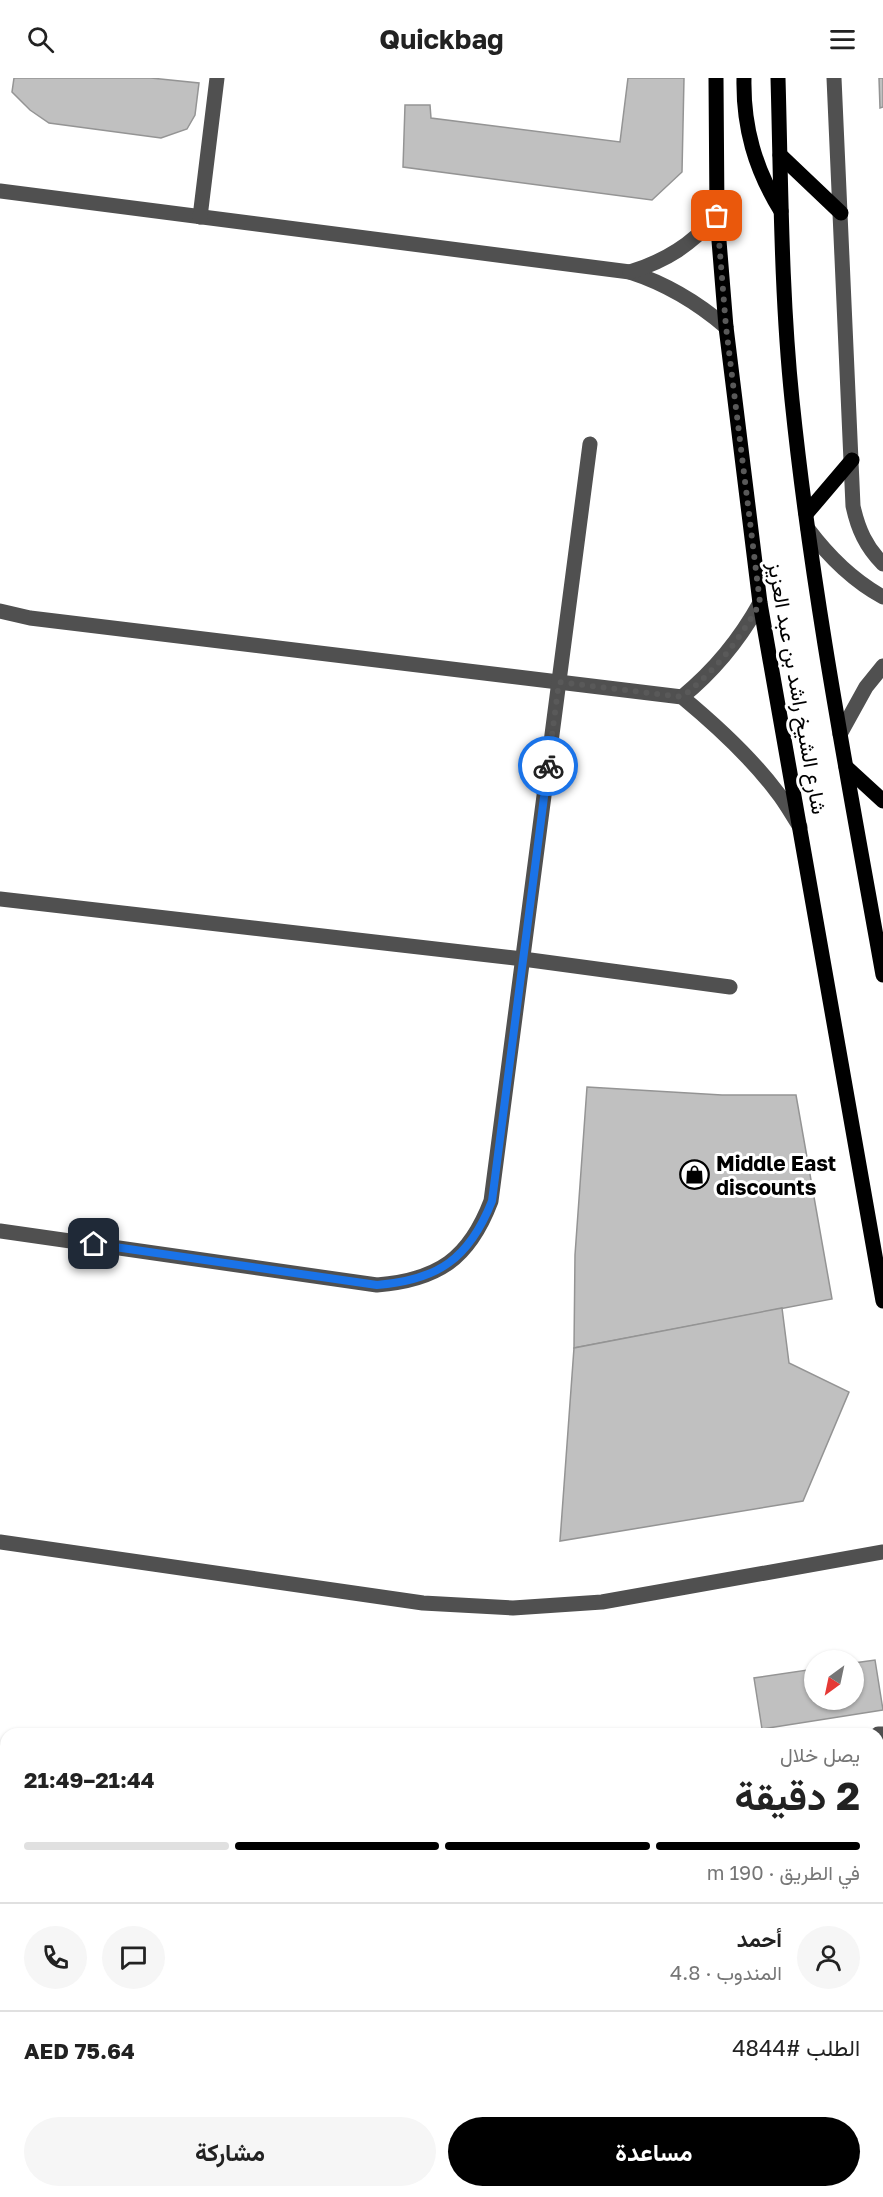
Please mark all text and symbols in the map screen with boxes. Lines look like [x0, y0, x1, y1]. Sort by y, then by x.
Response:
icon: search [24, 23, 57, 56]
text: Quickbag [379, 23, 504, 55]
icon: menu [826, 23, 859, 56]
pin [691, 190, 742, 241]
icon: bag [700, 199, 733, 232]
street label: شارع الشيخ راشد بن عبد العزيز [761, 559, 833, 817]
courier [518, 736, 578, 796]
icon: bike [532, 750, 565, 783]
place label: Middle East discounts [716, 1150, 836, 1200]
shop icon: Middle East discounts [679, 1159, 711, 1191]
pin [68, 1218, 119, 1269]
icon: home [77, 1227, 110, 1260]
north arrow [804, 1650, 864, 1710]
map controls [804, 1650, 864, 1710]
text: يصل خلال [780, 1742, 860, 1766]
text: 21:44–21:49 [24, 1766, 154, 1793]
text: 2 دقيقة [734, 1772, 860, 1819]
text: في الطريق · 190 m [707, 1860, 860, 1884]
text: أحمد [737, 1925, 782, 1952]
button: phone [24, 1926, 87, 1989]
button: chat [102, 1926, 165, 1989]
button: person [797, 1926, 860, 1989]
text: المندوب · 4.8 [670, 1960, 782, 1984]
text: الطلب #4844 [732, 2034, 860, 2061]
text: AED 75.64 [24, 2037, 135, 2064]
button: مشاركة [24, 2117, 436, 2186]
button: مساعدة [448, 2117, 860, 2186]

